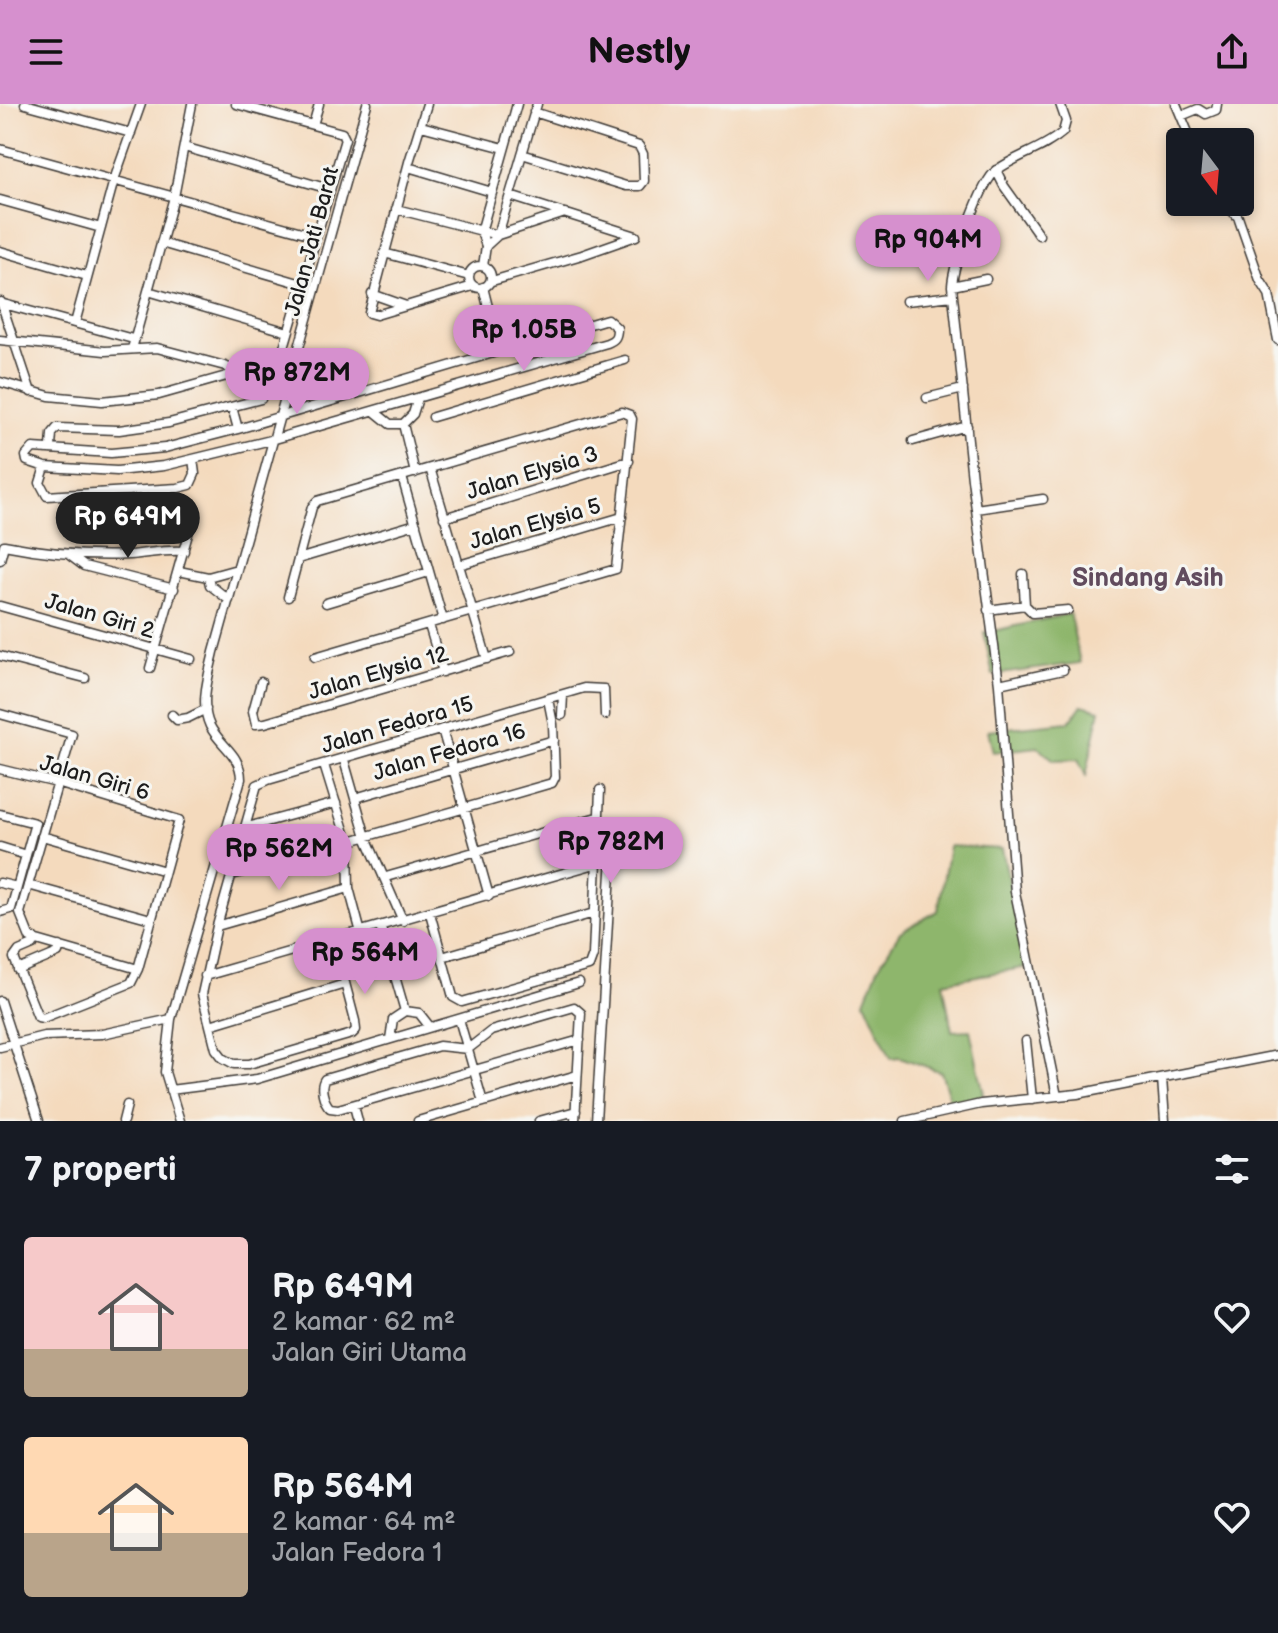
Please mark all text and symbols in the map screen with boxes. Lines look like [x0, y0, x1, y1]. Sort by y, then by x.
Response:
icon: menu [24, 30, 68, 74]
icon: share [1210, 30, 1254, 74]
text: Nestly [588, 31, 691, 74]
north arrow [1166, 128, 1254, 216]
map controls [1166, 128, 1254, 216]
street label: Jalan Jati Barat [280, 164, 345, 319]
pin: Rp 904M [854, 215, 1002, 283]
text: Rp 904M [874, 225, 982, 256]
pin: Rp 1.05B [441, 305, 607, 373]
text: Rp 1.05B [471, 315, 577, 346]
pin: Rp 872M [223, 348, 371, 416]
text: Rp 872M [243, 358, 351, 389]
street label: Jalan Elysia 3 [463, 441, 601, 506]
pin: Rp 649M [54, 492, 202, 560]
street label: Jalan Elysia 5 [467, 493, 604, 556]
text: Rp 649M [74, 502, 182, 533]
district label: Sindang Asih [1072, 563, 1224, 594]
street label: Jalan Giri 2 [42, 588, 157, 645]
street label: Jalan Elysia 12 [305, 641, 451, 706]
street label: Jalan Fedora 15 [318, 691, 476, 760]
street label: Jalan Fedora 16 [370, 718, 529, 787]
street label: Jalan Giri 6 [36, 750, 153, 807]
pin: Rp 782M [537, 817, 685, 885]
pin: Rp 562M [205, 824, 353, 892]
text: Rp 782M [557, 827, 665, 858]
text: Rp 562M [225, 834, 333, 865]
pin: Rp 564M [291, 928, 439, 996]
text: Rp 564M [311, 938, 419, 969]
icon: filters [1210, 1147, 1254, 1191]
text: 7 properti [24, 1149, 176, 1190]
text: Rp 649M [272, 1266, 414, 1307]
icon: home [88, 1269, 184, 1365]
icon: heart [1210, 1295, 1254, 1339]
text: 2 kamar · 62 m² [272, 1307, 455, 1338]
text: Jalan Giri Utama [272, 1338, 467, 1369]
text: Rp 564M [272, 1466, 414, 1507]
icon: home [88, 1469, 184, 1565]
icon: heart [1210, 1495, 1254, 1539]
text: 2 kamar · 64 m² [272, 1507, 455, 1538]
text: Jalan Fedora 1 [272, 1538, 442, 1569]

